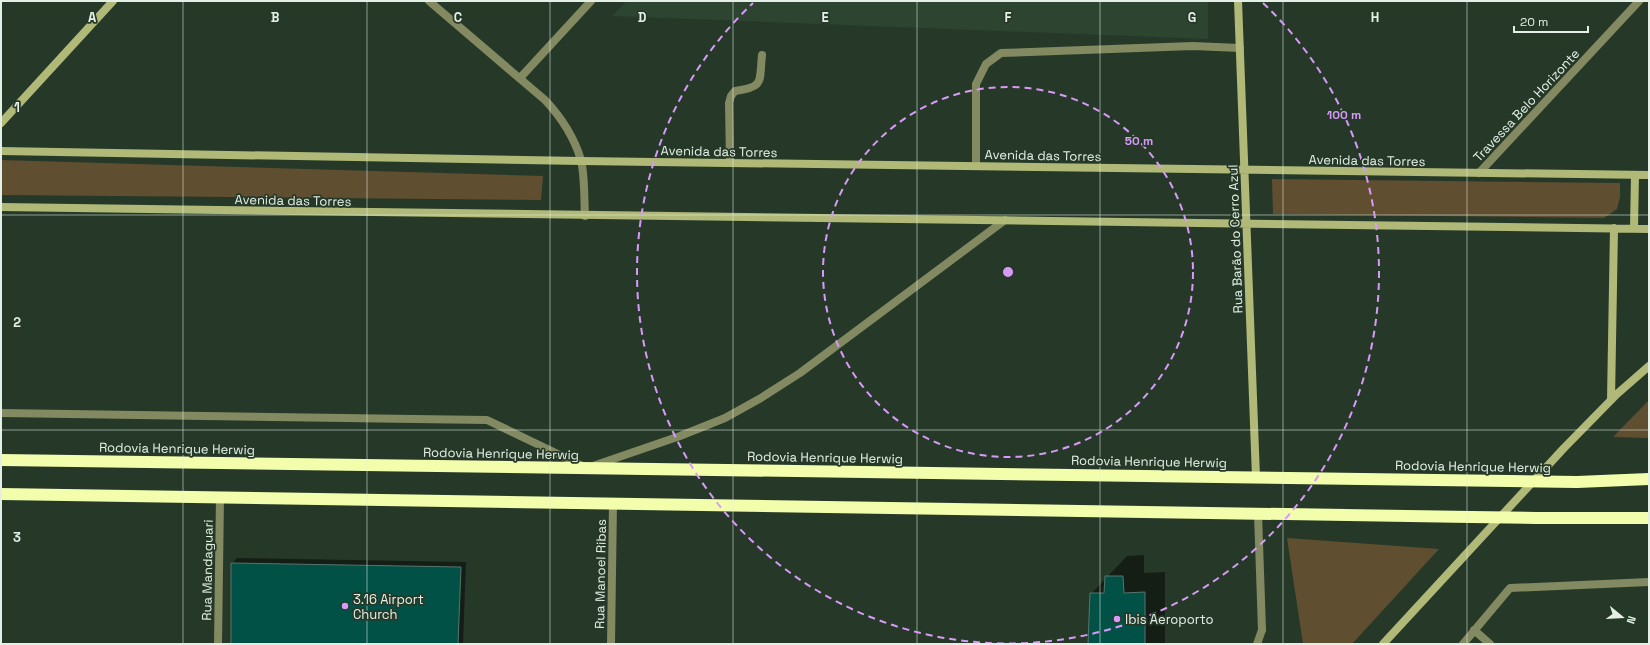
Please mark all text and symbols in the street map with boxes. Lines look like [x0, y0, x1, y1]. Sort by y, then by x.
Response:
scale bar [1514, 8, 1588, 34]
text: A [88, 9, 97, 26]
text: B [271, 9, 280, 26]
text: C [454, 9, 462, 26]
text: D [638, 9, 647, 26]
text: E [821, 9, 829, 26]
text: F [1005, 9, 1012, 26]
text: G [1188, 9, 1196, 26]
text: H [1371, 9, 1379, 26]
text: 20 m [1520, 14, 1548, 30]
street label: Travessa Belo Horizonte [1469, 45, 1583, 165]
text: 1 [14, 99, 20, 116]
text: 100 m [1327, 107, 1361, 123]
text: 50 m [1125, 133, 1153, 149]
street label: Avenida das Torres [660, 142, 778, 161]
street label: Avenida das Torres [984, 146, 1102, 165]
street label: Avenida das Torres [1308, 151, 1426, 170]
street label: Rua Barão do Cerro Azul [1224, 164, 1247, 314]
street label: Avenida das Torres [234, 191, 352, 210]
centre of rings [1001, 265, 1015, 279]
text: 2 [13, 314, 21, 331]
street label: Rodovia Henrique Herwig [99, 439, 255, 458]
street label: Rodovia Henrique Herwig [423, 444, 579, 463]
street label: Rodovia Henrique Herwig [747, 448, 903, 467]
street label: Rodovia Henrique Herwig [1071, 452, 1227, 471]
street label: Rodovia Henrique Herwig [1395, 457, 1551, 476]
street label: Rua Mandaguari [198, 519, 217, 621]
street label: Rua Manoel Ribas [591, 519, 610, 629]
text: 3 [13, 529, 21, 546]
place label: 3.16 Airport Church [353, 591, 424, 623]
north arrow [1602, 597, 1642, 637]
marker: 3.16 Airport Church [340, 601, 350, 611]
place label: Ibis Aeroporto [1125, 611, 1213, 628]
marker: Ibis Aeroporto [1112, 614, 1122, 624]
text: N [1624, 614, 1639, 626]

